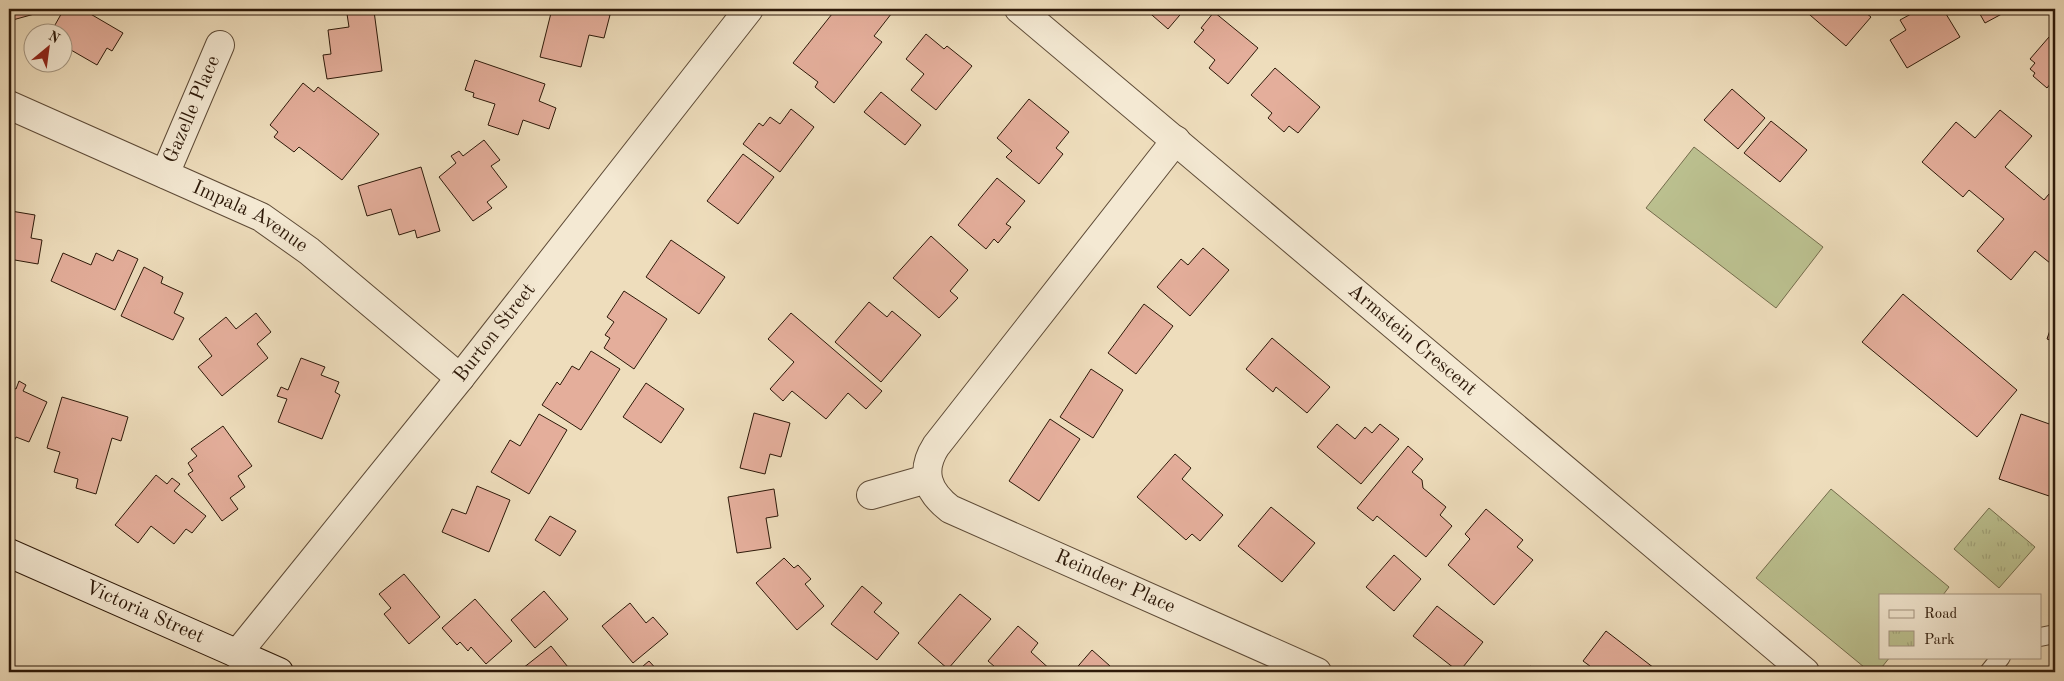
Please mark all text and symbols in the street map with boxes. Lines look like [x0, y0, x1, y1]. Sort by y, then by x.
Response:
north arrow [22, 22, 72, 72]
text: N [46, 29, 62, 46]
street label: Gazelle Place [161, 53, 224, 166]
street label: Impala Avenue [189, 178, 311, 257]
street label: Burton Street [451, 280, 540, 386]
street label: Armstein Crescent [1344, 281, 1480, 400]
street label: Reindeer Place [1052, 547, 1178, 618]
street label: Victoria Street [82, 578, 207, 648]
legend [1879, 594, 2042, 658]
text: Road [1924, 607, 1958, 622]
text: Park [1924, 633, 1955, 648]

